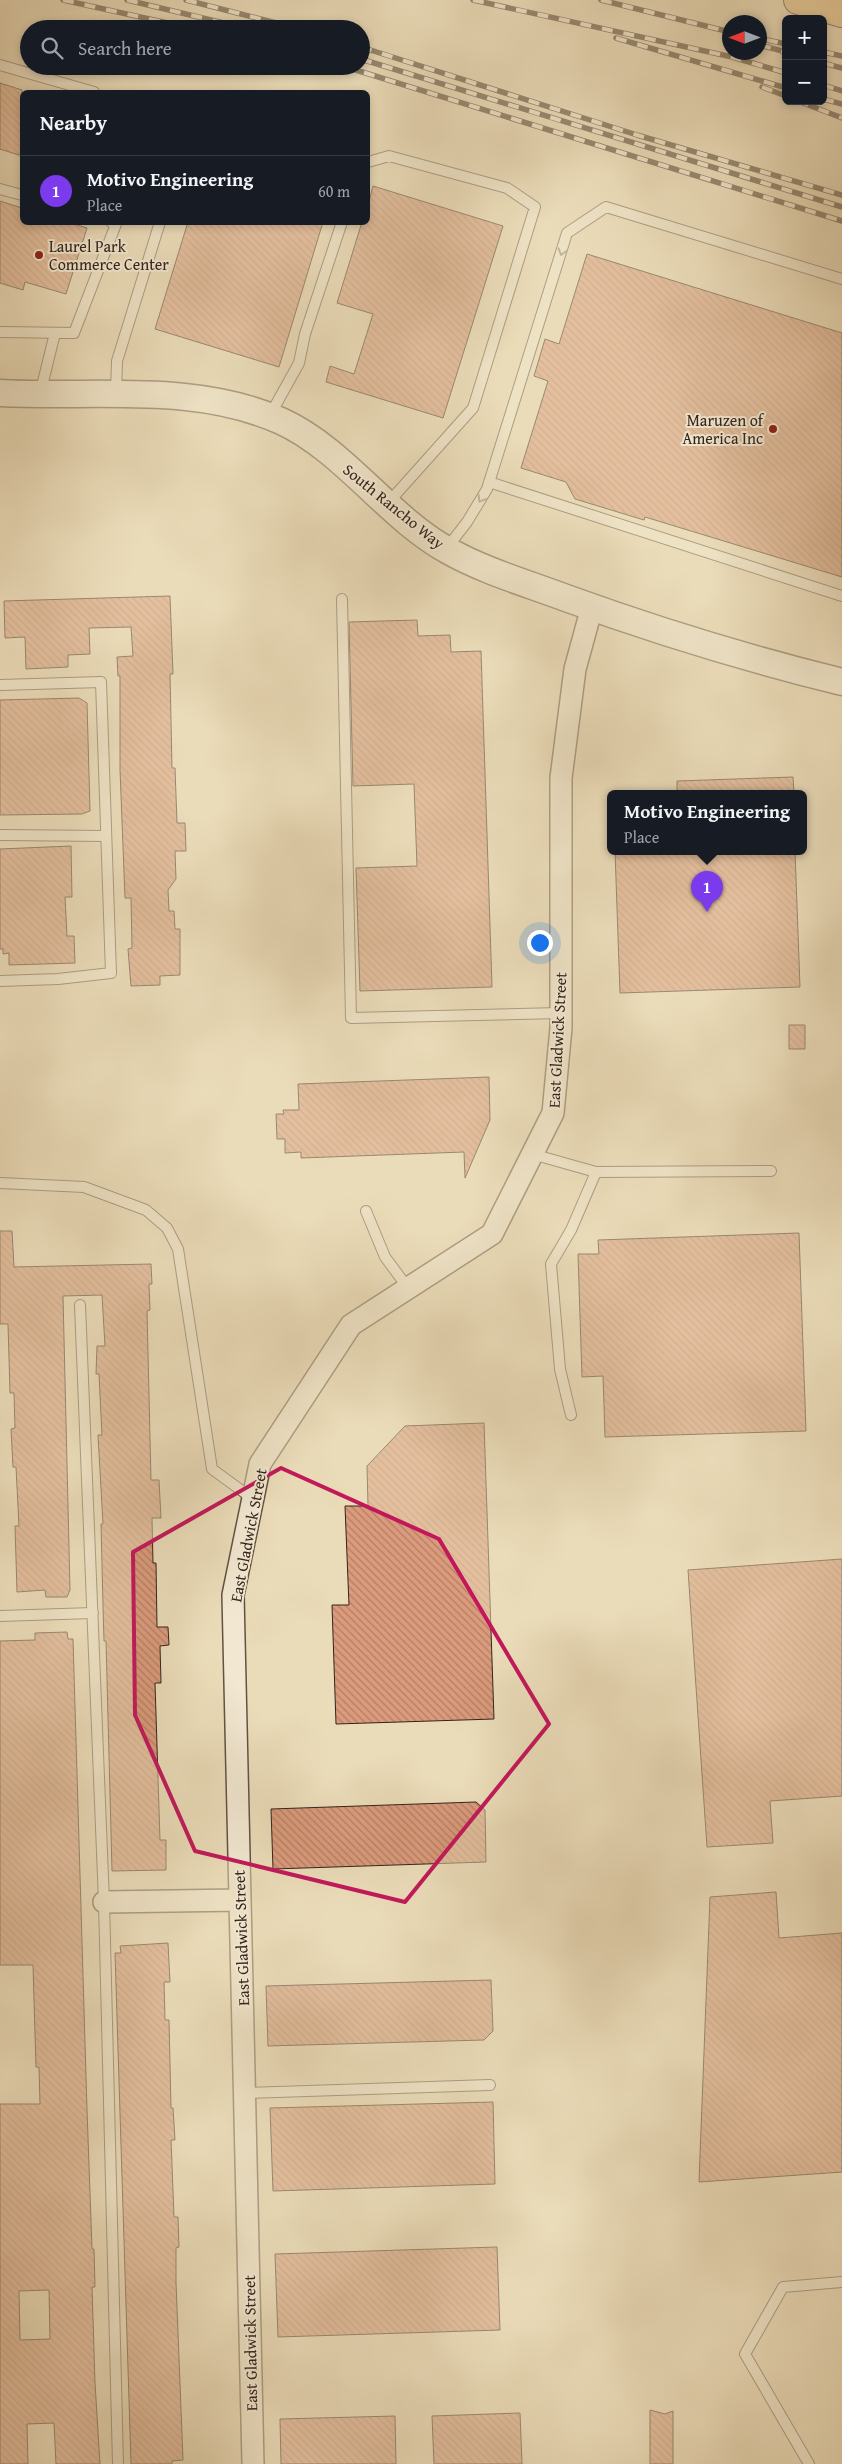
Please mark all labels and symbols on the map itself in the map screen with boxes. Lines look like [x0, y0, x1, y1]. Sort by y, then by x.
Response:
north arrow [722, 15, 767, 60]
place label: Laurel Park Commerce Center [49, 234, 169, 276]
one-way arrow [557, 248, 567, 256]
marker: Laurel Park Commerce Center [33, 249, 45, 261]
place label: Maruzen of America Inc [682, 408, 765, 450]
marker: Maruzen of America Inc [767, 423, 779, 435]
street label: South Rancho Way [338, 457, 450, 555]
one-way arrow [477, 493, 487, 502]
pin: 1 [691, 871, 723, 912]
your location [527, 930, 553, 956]
street label: East Gladwick Street [541, 971, 573, 1109]
street label: East Gladwick Street [223, 1466, 273, 1604]
street label: East Gladwick Street [227, 1869, 255, 2006]
street label: East Gladwick Street [237, 2274, 263, 2411]

